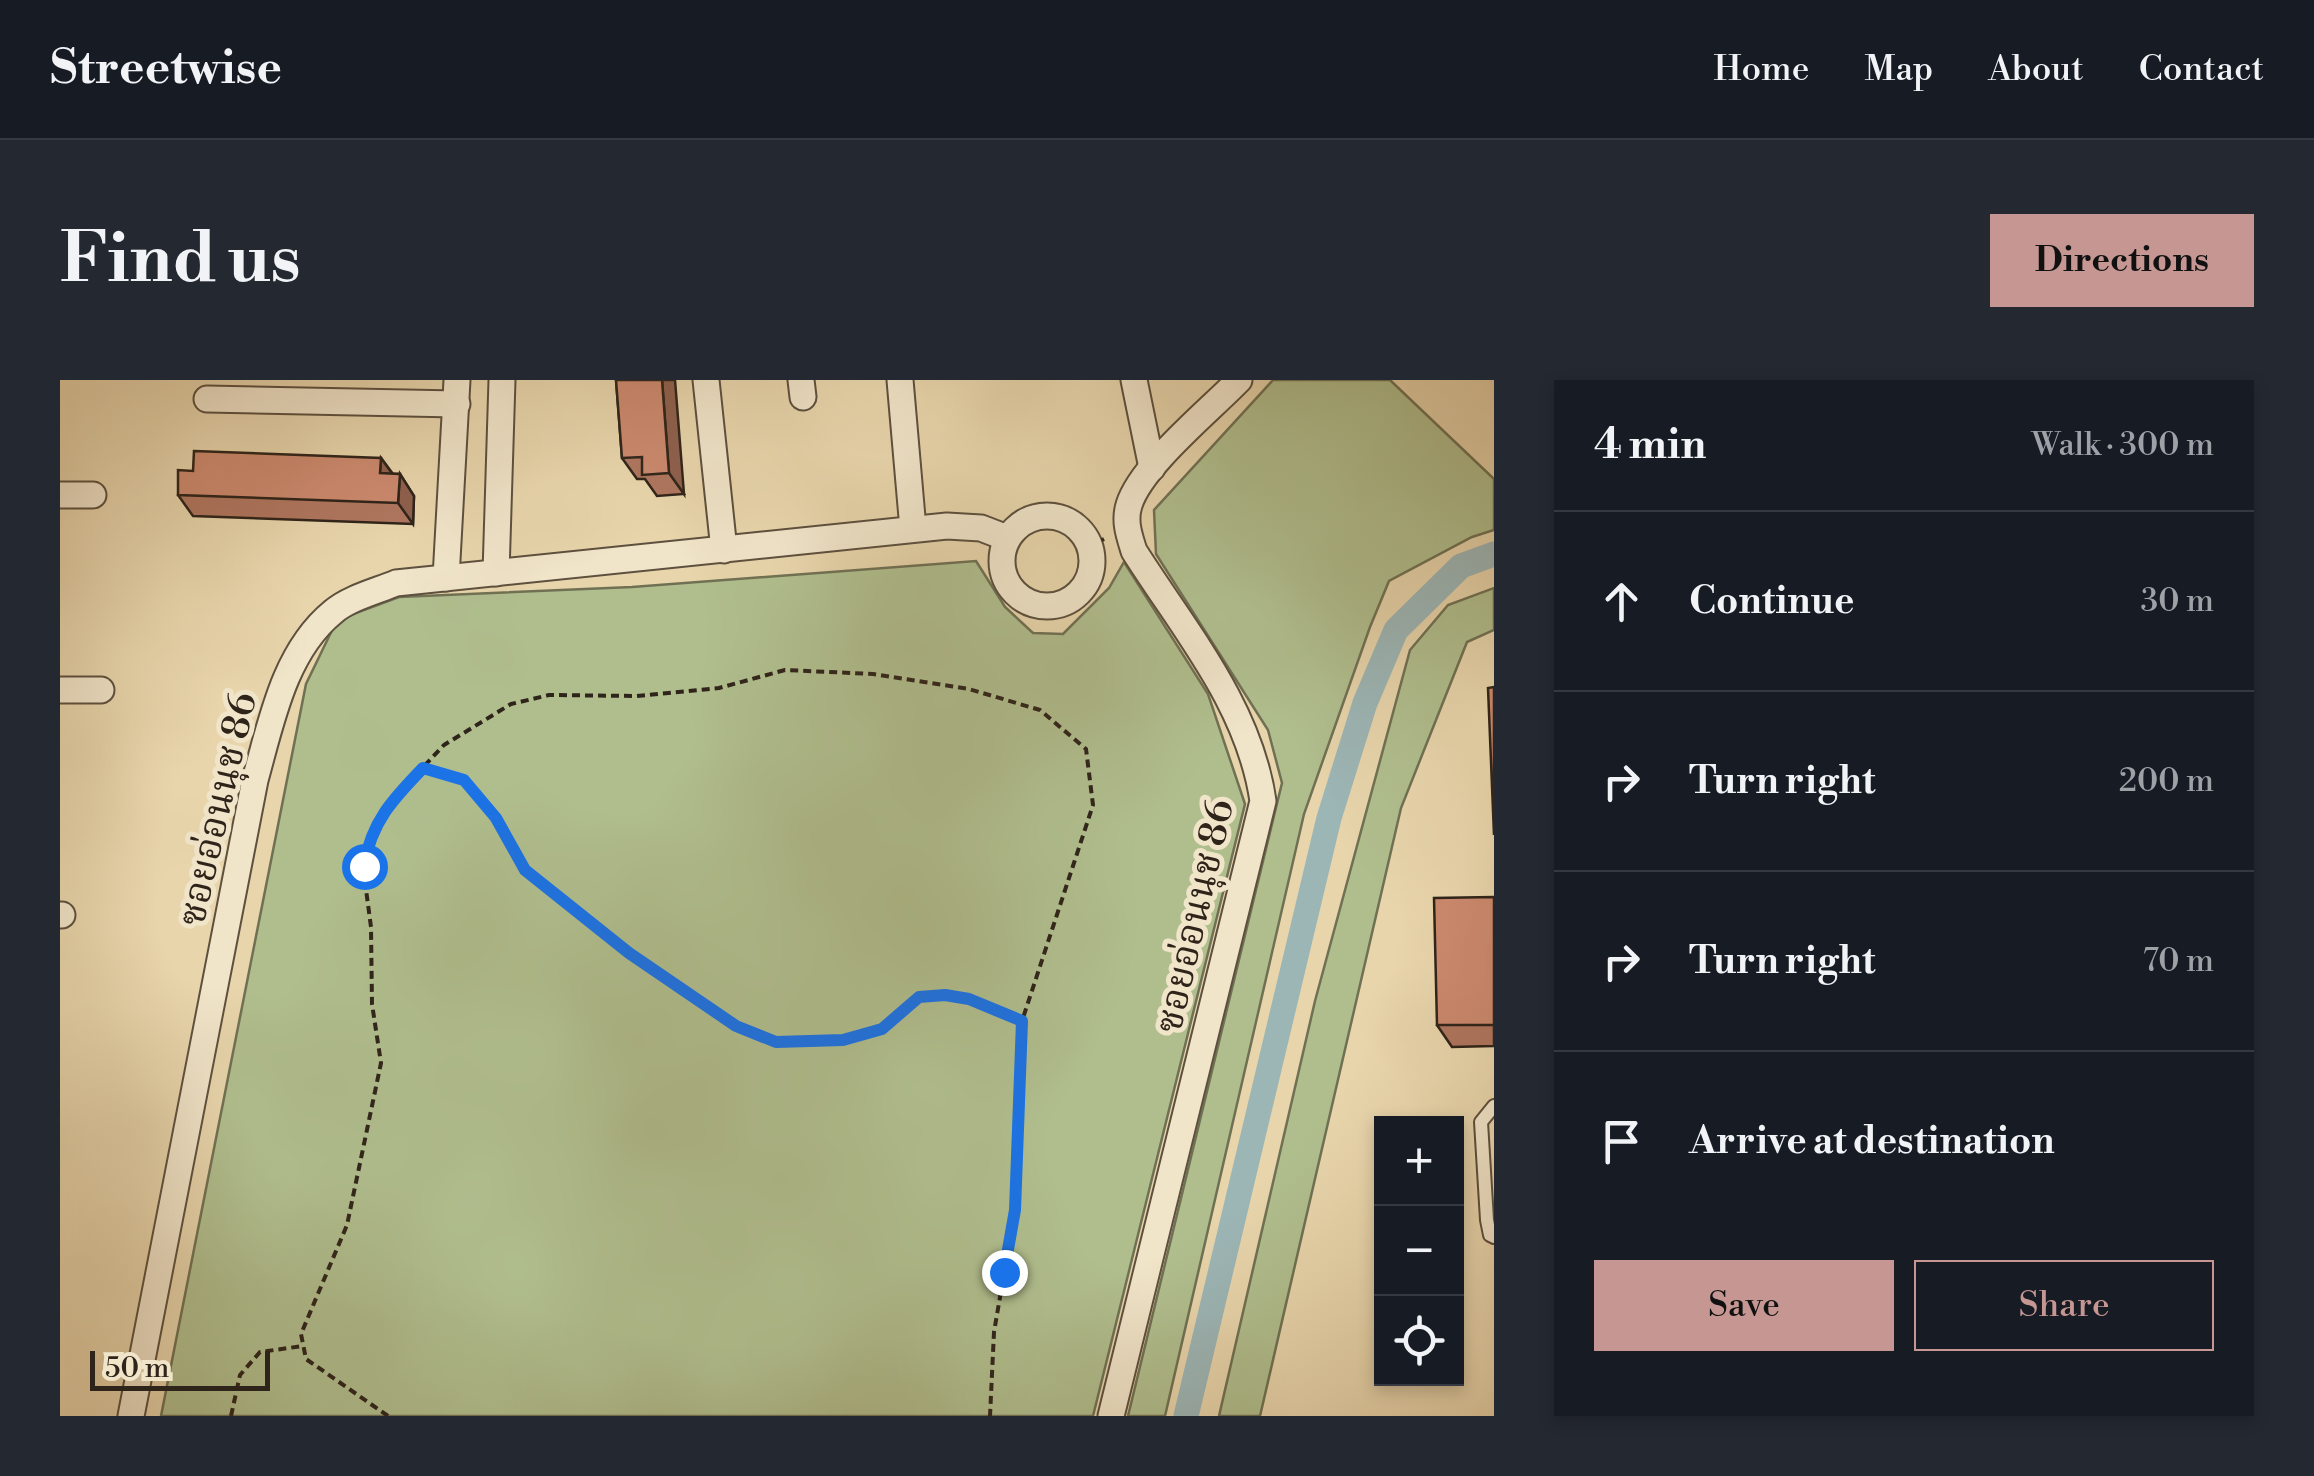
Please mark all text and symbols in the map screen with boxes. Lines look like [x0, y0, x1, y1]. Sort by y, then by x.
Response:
text: Streetwise [50, 39, 282, 99]
text: Home [1713, 48, 1809, 91]
text: Map [1864, 48, 1933, 91]
text: About [1988, 48, 2084, 91]
text: Contact [2139, 48, 2264, 91]
button: Directions [1990, 214, 2254, 307]
text: Find us [60, 216, 301, 304]
text: 4 min [1594, 419, 1706, 472]
text: Walk · 300 m [2031, 425, 2214, 465]
icon: ahead [1594, 574, 1649, 629]
text: Continue [1689, 578, 1854, 625]
text: 30 m [2140, 581, 2214, 621]
street label: ซอยอ่อนนุช 86 [169, 688, 268, 931]
icon: right [1594, 754, 1649, 809]
text: Turn right [1689, 758, 1875, 805]
text: 200 m [2119, 761, 2214, 801]
street label: ซอยอ่อนนุช 86 [1146, 795, 1245, 1038]
route start [342, 844, 388, 890]
icon: right [1594, 934, 1649, 989]
text: Turn right [1689, 938, 1875, 985]
text: 70 m [2143, 941, 2214, 981]
icon: arrive [1594, 1114, 1649, 1169]
map controls [1374, 1116, 1464, 1386]
button: + [1374, 1116, 1464, 1206]
text: Arrive at destination [1689, 1118, 2055, 1165]
button: − [1374, 1206, 1464, 1296]
route end [982, 1250, 1028, 1296]
button: Save [1594, 1260, 1894, 1351]
button: Share [1914, 1260, 2214, 1351]
button: locate [1374, 1296, 1464, 1386]
scale bar [90, 1346, 270, 1390]
text: 50 m [105, 1351, 169, 1386]

